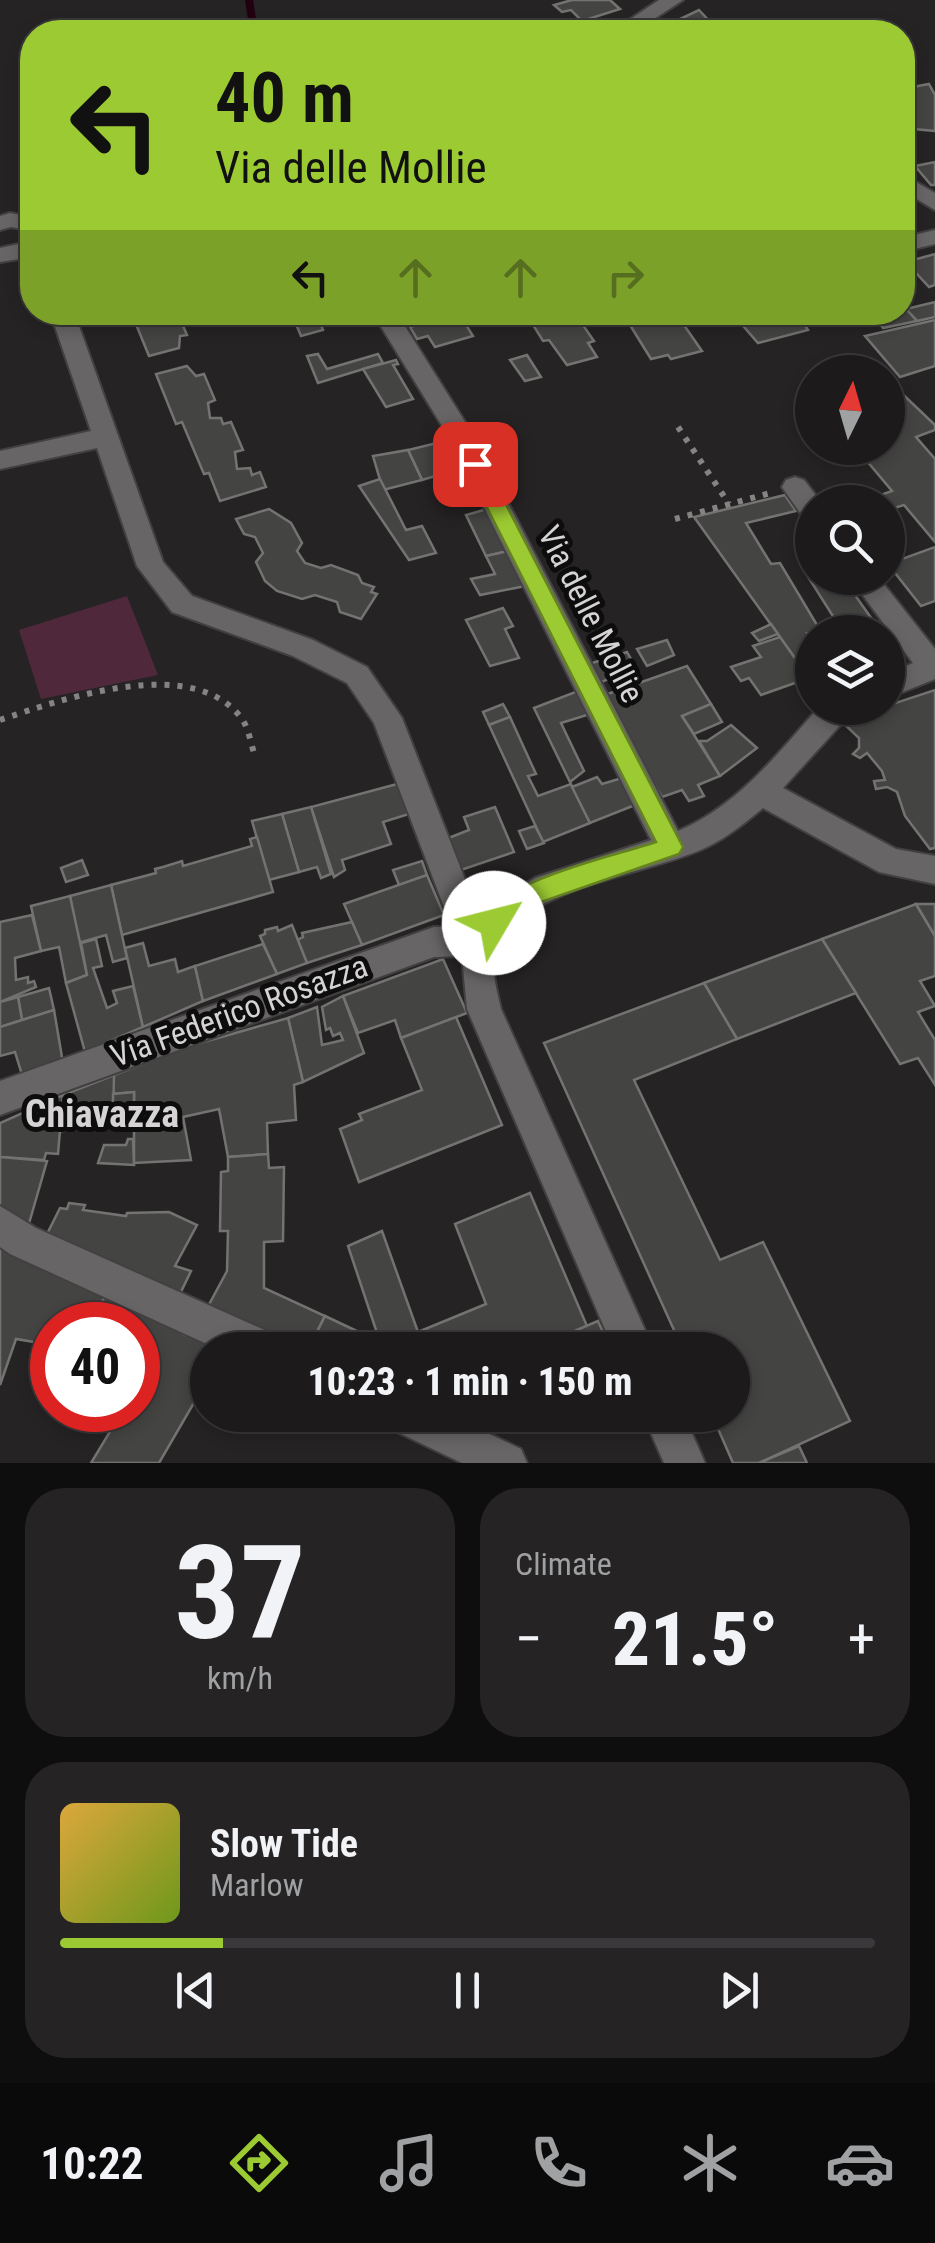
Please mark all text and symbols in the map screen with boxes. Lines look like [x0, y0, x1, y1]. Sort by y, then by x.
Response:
text: 40 m [215, 57, 354, 139]
icon: left [50, 60, 180, 190]
text: Via delle Mollie [215, 141, 487, 194]
icon: left [283, 250, 338, 305]
icon: ahead [388, 250, 443, 305]
icon: ahead [493, 250, 548, 305]
icon: right [598, 250, 653, 305]
north arrow [795, 355, 905, 465]
map controls [795, 355, 905, 725]
pin [433, 422, 518, 507]
icon: arrive [448, 437, 503, 492]
button: search [795, 485, 905, 595]
street label: Via delle Mollie [530, 519, 652, 709]
button: layers [795, 615, 905, 725]
position arrow [442, 871, 546, 975]
street label: Via Federico Rosazza [105, 947, 373, 1075]
district label: Chiavazza [25, 1092, 179, 1136]
speed limit sign: 40 [30, 1302, 160, 1432]
text: 10:23 · 1 min · 150 m [308, 1360, 632, 1404]
text: 37 [174, 1517, 306, 1670]
text: Climate [515, 1545, 612, 1583]
text: 21.5° [612, 1595, 778, 1683]
text: − [515, 1607, 543, 1671]
text: + [848, 1607, 875, 1671]
text: km/h [207, 1659, 273, 1697]
text: Slow Tide [210, 1822, 358, 1866]
text: Marlow [210, 1866, 303, 1904]
icon: previous [168, 1963, 223, 2018]
icon: pause [440, 1963, 495, 2018]
icon: next [712, 1963, 767, 2018]
icon: directions [224, 2128, 294, 2198]
icon: music [374, 2128, 444, 2198]
icon: phone [524, 2128, 594, 2198]
icon: climate [675, 2128, 745, 2198]
icon: car [825, 2128, 895, 2198]
text: 10:22 [40, 2137, 143, 2190]

